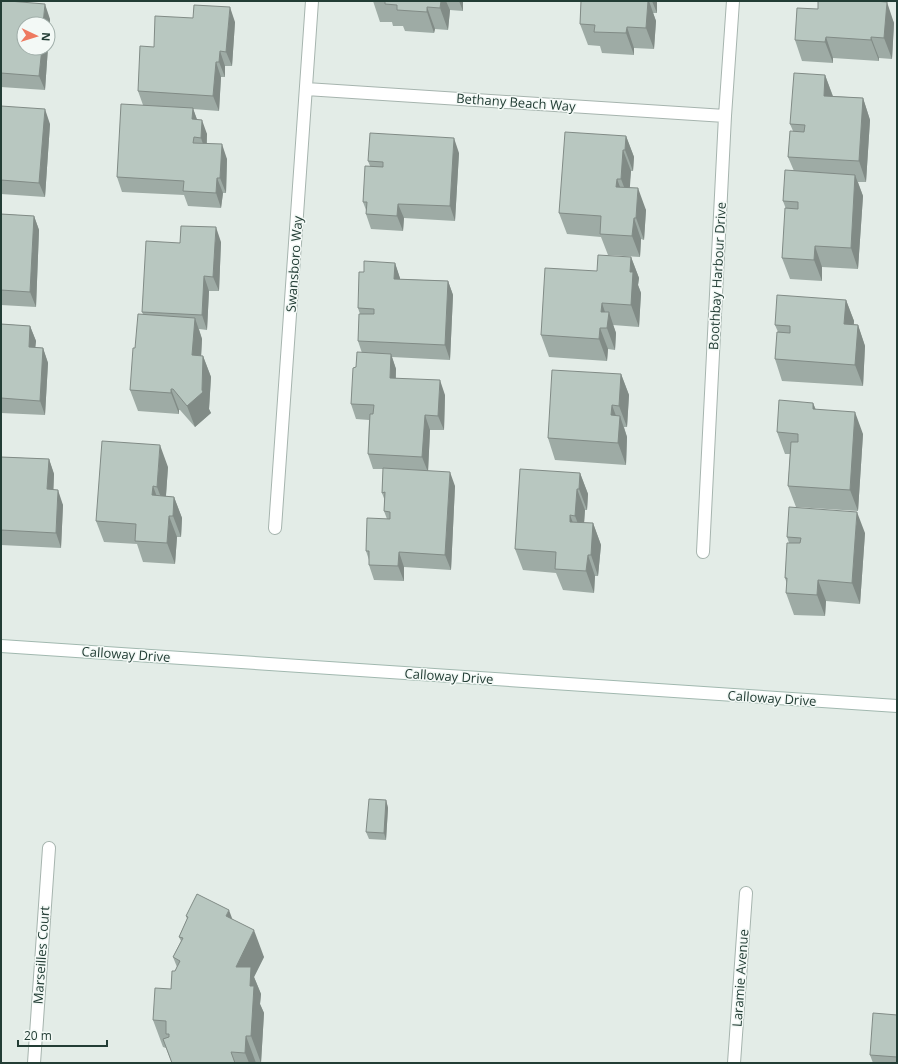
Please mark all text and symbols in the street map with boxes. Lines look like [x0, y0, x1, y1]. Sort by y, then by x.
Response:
north arrow [16, 16, 56, 56]
text: N [39, 32, 54, 42]
street label: Bethany Beach Way [456, 89, 577, 115]
street label: Boothbay Harbour Drive [704, 202, 730, 350]
street label: Swansboro Way [282, 215, 306, 313]
street label: Calloway Drive [81, 642, 171, 666]
street label: Calloway Drive [404, 664, 494, 688]
street label: Calloway Drive [727, 686, 817, 710]
street label: Marseilles Court [29, 905, 53, 1005]
street label: Laramie Avenue [728, 929, 752, 1027]
scale bar [18, 1022, 107, 1048]
text: 20 m [24, 1027, 52, 1044]

